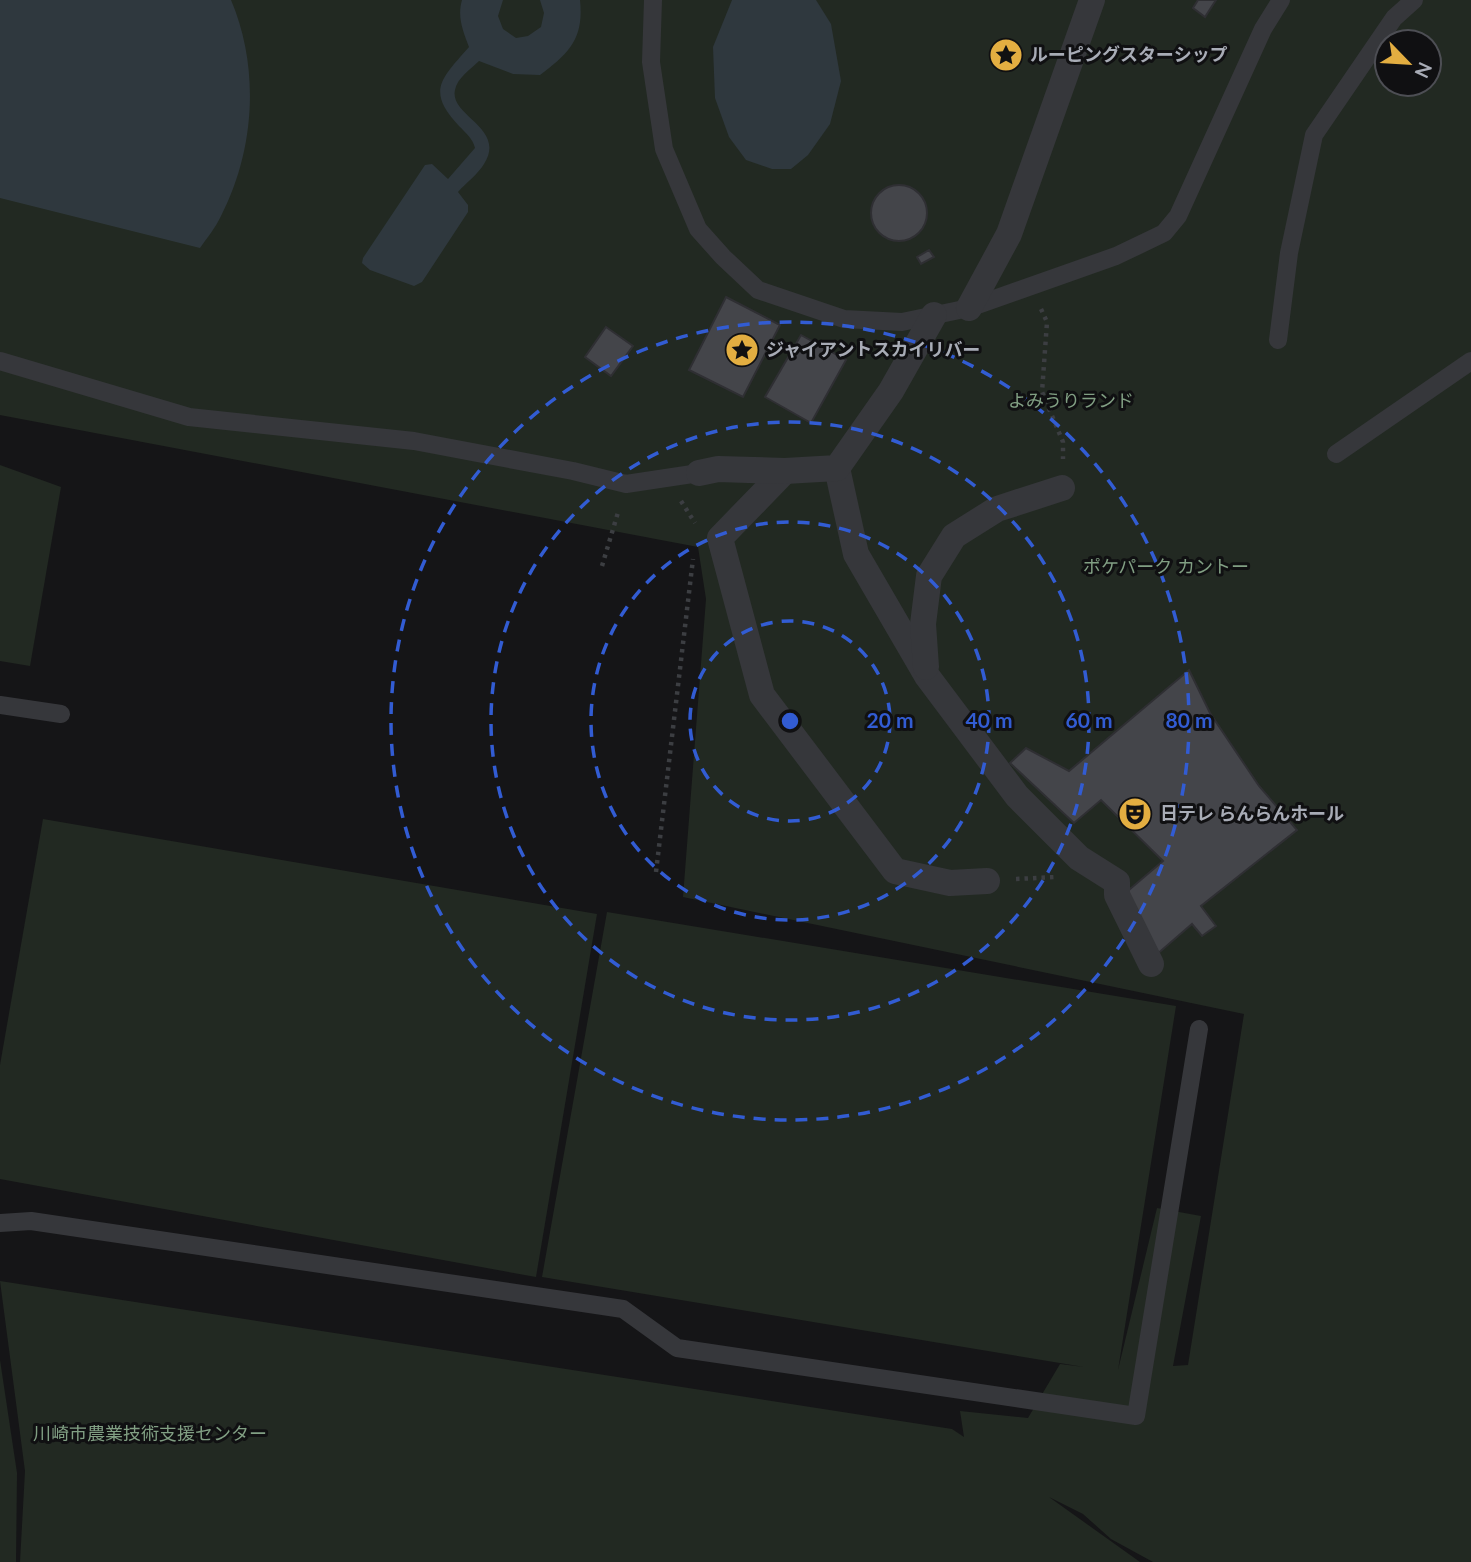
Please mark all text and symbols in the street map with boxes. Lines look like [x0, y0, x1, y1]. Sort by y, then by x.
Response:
north arrow [1373, 28, 1443, 98]
place icon: ルーピングスターシップ [987, 36, 1025, 74]
place label: ルーピングスターシップ [1030, 43, 1228, 65]
text: N [1410, 59, 1437, 82]
place icon: ジャイアントスカイリバー [723, 331, 761, 369]
place label: ジャイアントスカイリバー [766, 338, 980, 360]
park label: よみうりランド [1008, 389, 1134, 411]
park label: ポケパーク カントー [1083, 555, 1249, 577]
text: 20 m [866, 707, 914, 732]
text: 40 m [965, 707, 1013, 732]
text: 60 m [1065, 707, 1113, 732]
text: 80 m [1165, 707, 1213, 732]
centre of rings [778, 709, 802, 733]
theatre icon: 日テレ らんらんホール [1116, 795, 1154, 833]
place label: 日テレ らんらんホール [1160, 802, 1344, 824]
park label: 川崎市農業技術支援センター [33, 1422, 267, 1444]

